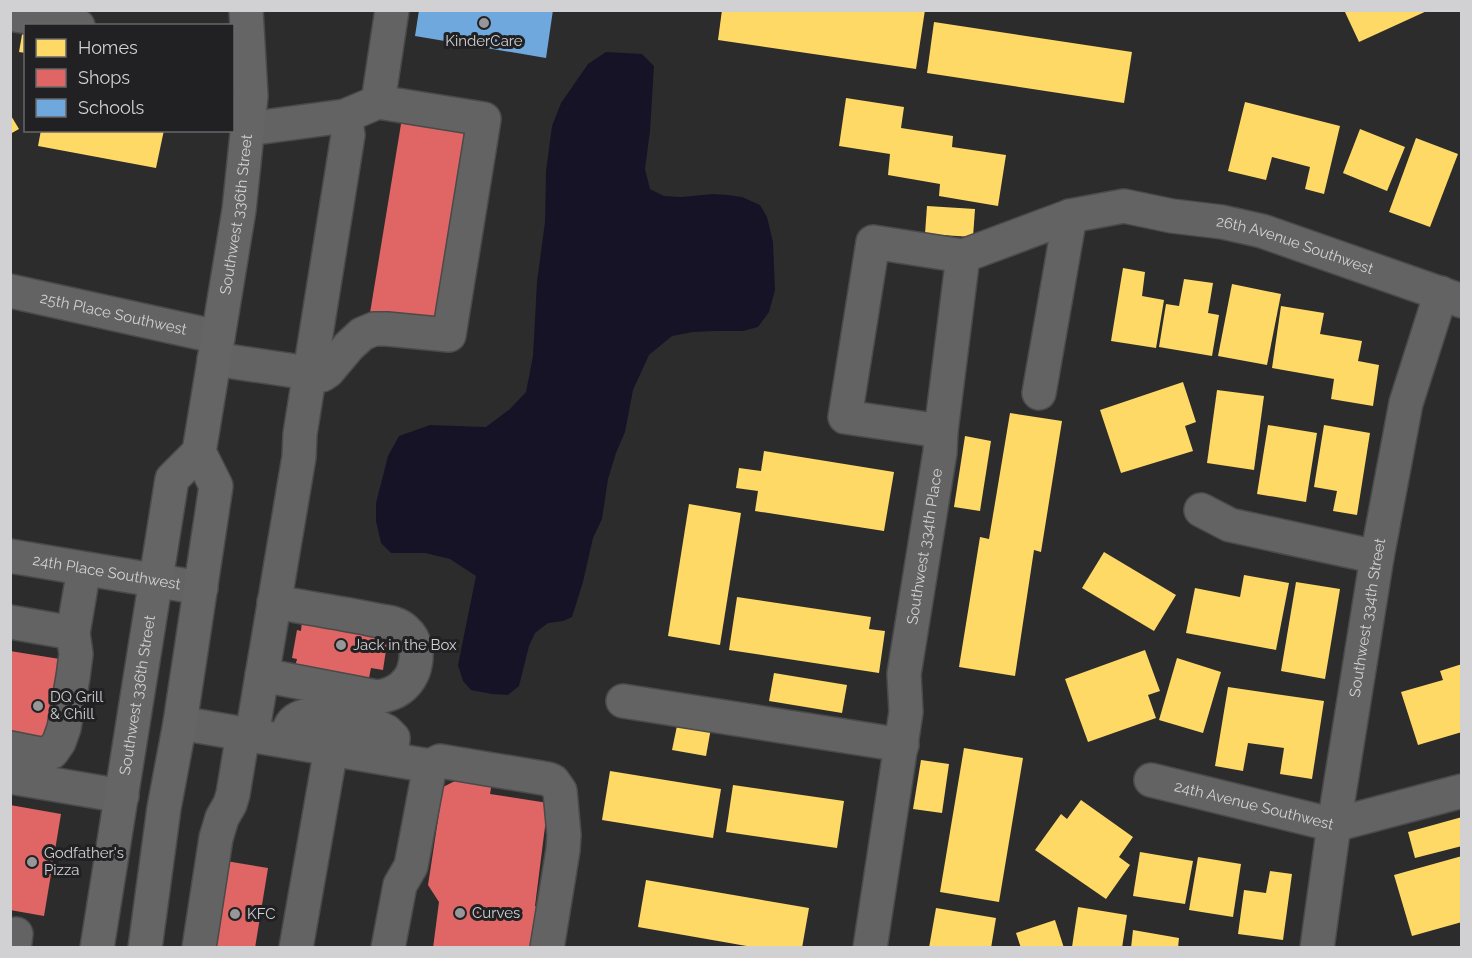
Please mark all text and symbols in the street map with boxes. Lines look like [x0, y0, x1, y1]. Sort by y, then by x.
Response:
marker: KinderCare [477, 16, 491, 30]
legend [24, 24, 234, 132]
place label: KinderCare [445, 32, 523, 50]
text: Homes [78, 37, 138, 58]
text: Shops [78, 67, 130, 88]
text: Schools [78, 97, 145, 118]
street label: Southwest 336th Street [216, 133, 256, 296]
street label: 26th Avenue Southwest [1215, 212, 1376, 278]
street label: 25th Place Southwest [38, 289, 189, 339]
street label: Southwest 334th Place [903, 467, 946, 626]
street label: Southwest 334th Street [1346, 537, 1389, 699]
street label: 24th Place Southwest [31, 551, 182, 593]
street label: Southwest 336th Street [116, 614, 159, 776]
place label: Jack in the Box [353, 636, 457, 654]
marker: Jack in the Box [334, 638, 348, 652]
place label: DQ Grill & Chill [50, 688, 104, 723]
marker: DQ Grill & Chill [31, 699, 45, 713]
street label: 24th Avenue Southwest [1172, 777, 1335, 834]
place label: Godfather's Pizza [44, 844, 124, 879]
marker: Godfather's Pizza [25, 855, 39, 869]
place label: Curves [472, 904, 520, 922]
place label: KFC [247, 905, 276, 923]
marker: Curves [453, 906, 467, 920]
marker: KFC [228, 907, 242, 921]

